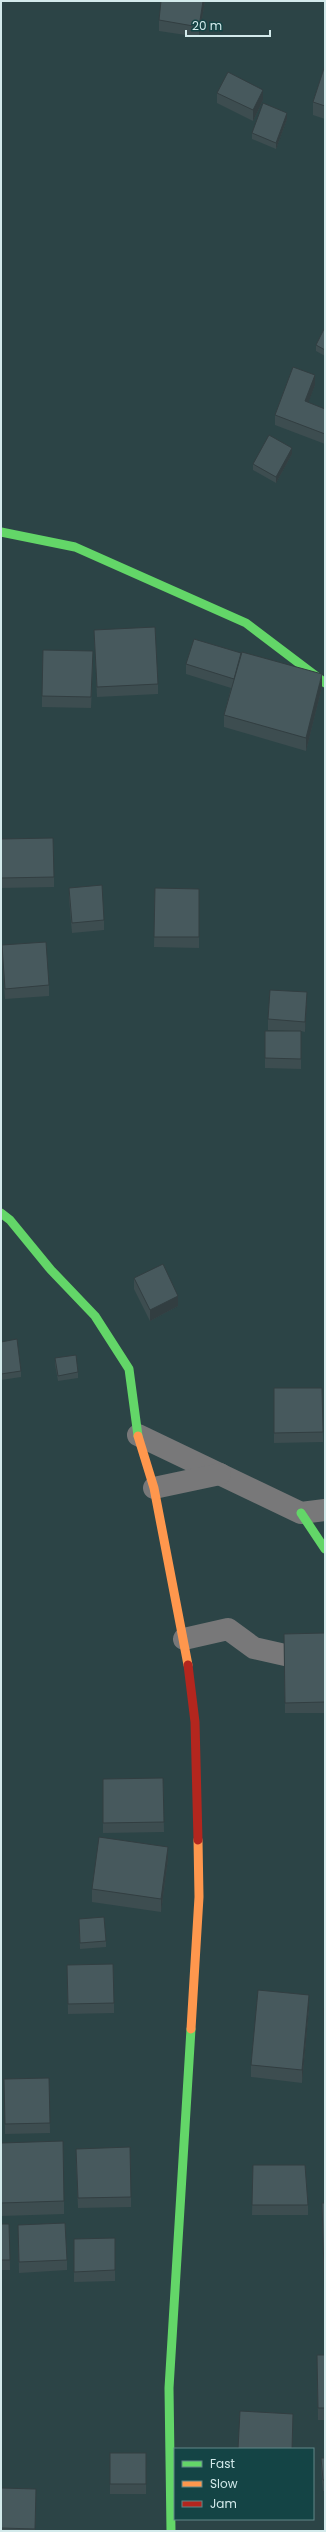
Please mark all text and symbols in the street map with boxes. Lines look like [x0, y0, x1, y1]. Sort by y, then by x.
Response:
scale bar [186, 12, 270, 38]
text: 20 m [192, 17, 222, 34]
legend [174, 2448, 314, 2520]
text: Fast [210, 2455, 235, 2472]
text: Slow [210, 2475, 238, 2492]
text: Jam [210, 2495, 237, 2512]

